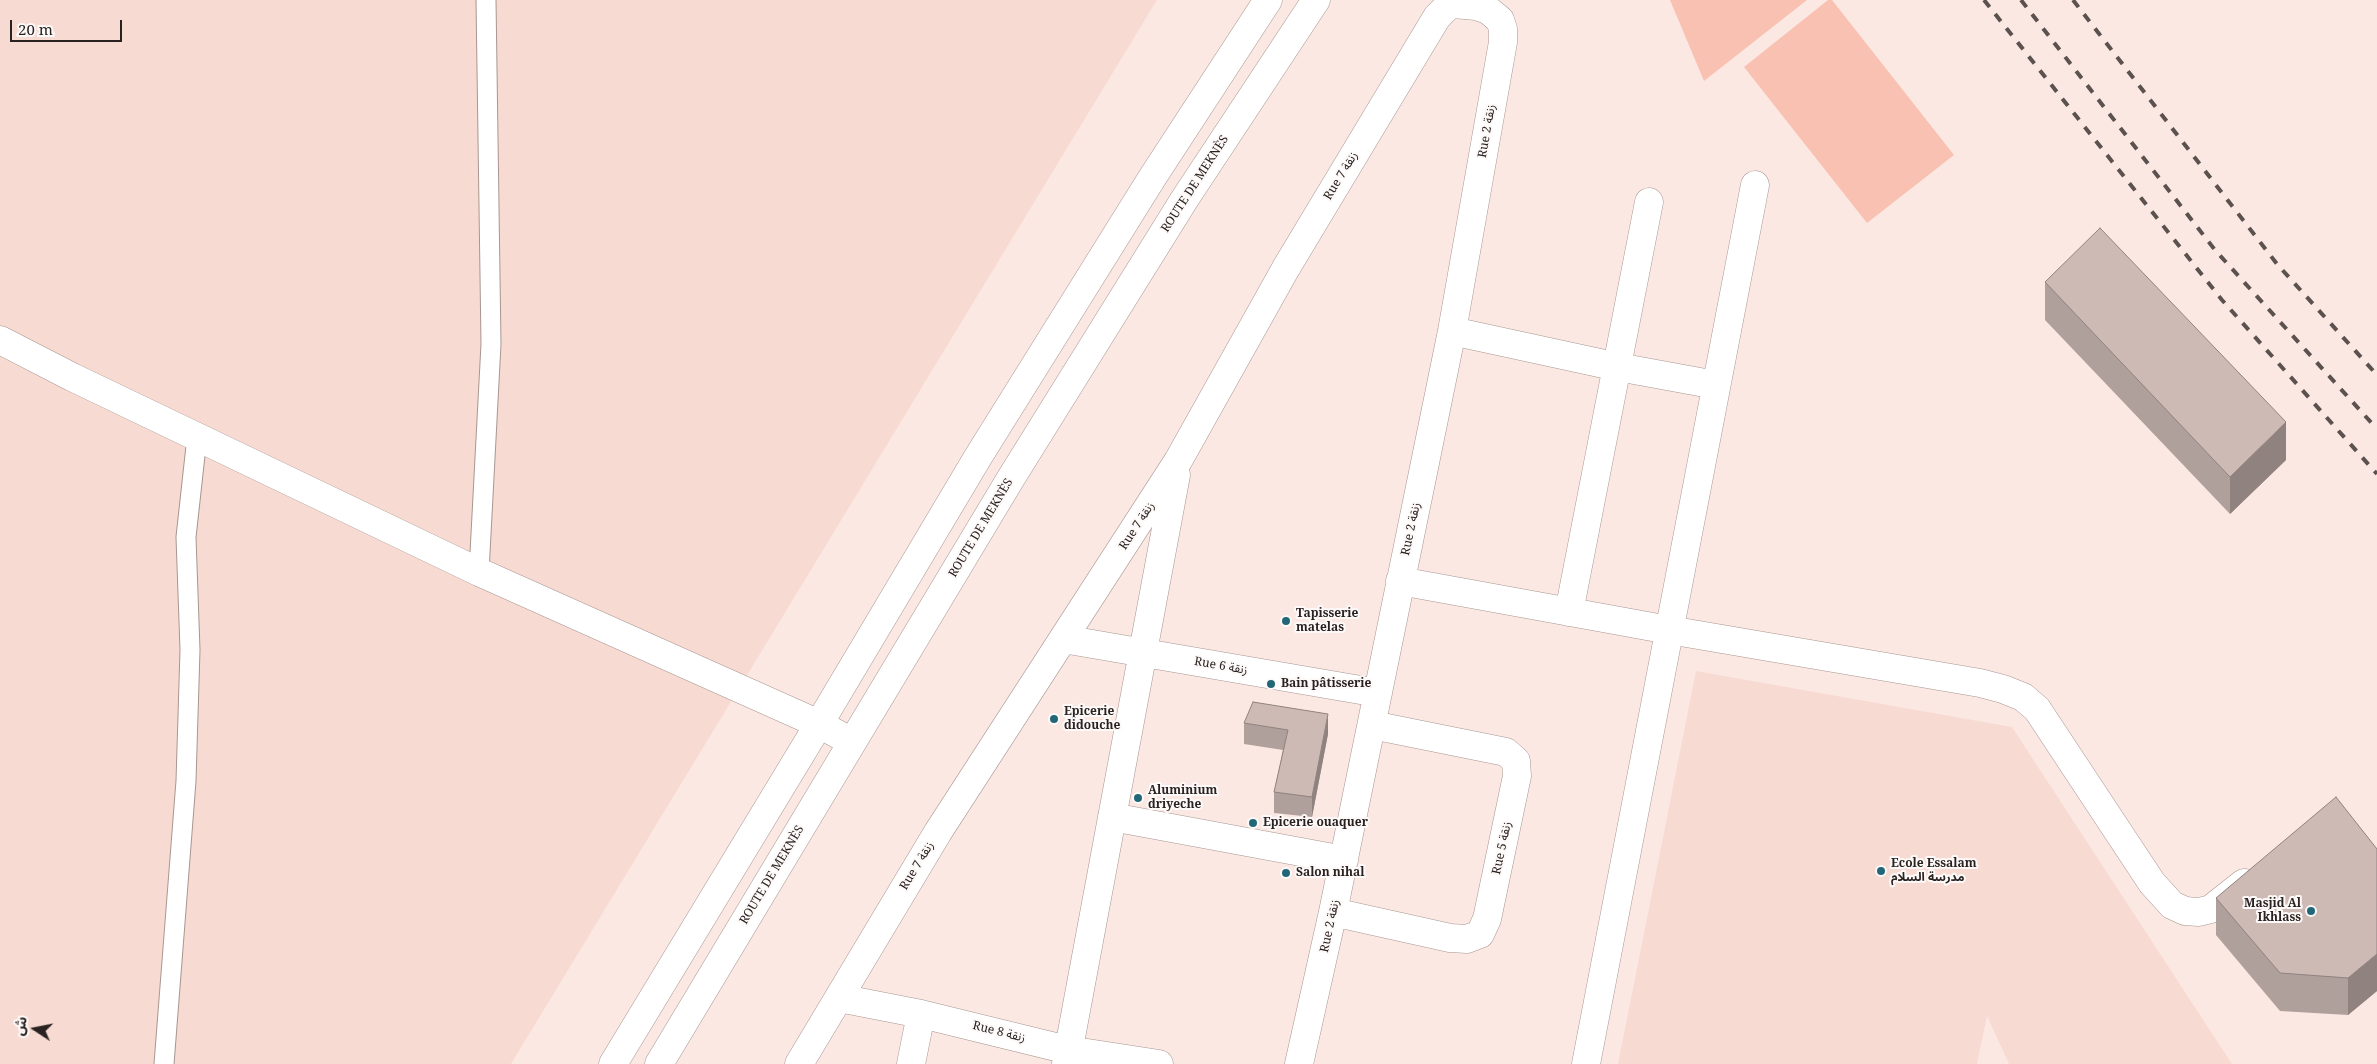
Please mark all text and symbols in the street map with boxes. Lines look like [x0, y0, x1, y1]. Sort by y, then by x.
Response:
scale bar [12, 10, 125, 42]
text: 20 m [18, 19, 53, 39]
street label: Rue 2 زنقة [1475, 103, 1499, 159]
street label: ROUTE DE MEKNÈS [1158, 133, 1232, 235]
street label: Rue 7 زنقة [1321, 149, 1361, 203]
street label: ROUTE DE MEKNÈS [946, 476, 1016, 580]
street label: Rue 7 زنقة [1116, 499, 1158, 553]
street label: Rue 2 زنقة [1398, 501, 1424, 557]
place label: Tapisserie matelas [1296, 607, 1358, 635]
marker: Tapisserie matelas [1280, 615, 1292, 627]
street label: Rue 6 زنقة [1193, 654, 1249, 678]
place label: Bain pâtisserie [1281, 677, 1371, 691]
marker: Bain pâtisserie [1265, 678, 1277, 690]
place label: Epicerie didouche [1064, 705, 1120, 733]
marker: Epicerie didouche [1048, 713, 1060, 725]
place label: Aluminium driyeche [1148, 784, 1217, 812]
marker: Aluminium driyeche [1132, 792, 1144, 804]
place label: Epicerie ouaquer [1263, 816, 1368, 830]
marker: Epicerie ouaquer [1247, 817, 1259, 829]
street label: Rue 5 زنقة [1489, 820, 1515, 876]
street label: ROUTE DE MEKNÈS [737, 823, 807, 927]
street label: Rue 7 زنقة [897, 839, 937, 893]
place label: Ecole Essalam مدرسة السلام [1891, 857, 1977, 885]
marker: Ecole Essalam مدرسة السلام [1875, 865, 1887, 877]
place label: Salon nihal [1296, 866, 1365, 880]
marker: Salon nihal [1280, 867, 1292, 879]
place label: Masjid Al Ikhlass [2244, 897, 2301, 925]
street label: Rue 2 زنقة [1317, 898, 1343, 954]
marker: Masjid Al Ikhlass [2305, 905, 2317, 917]
north arrow [10, 1004, 60, 1054]
text: ش [9, 1015, 31, 1037]
street label: Rue 8 زنقة [971, 1018, 1027, 1046]

